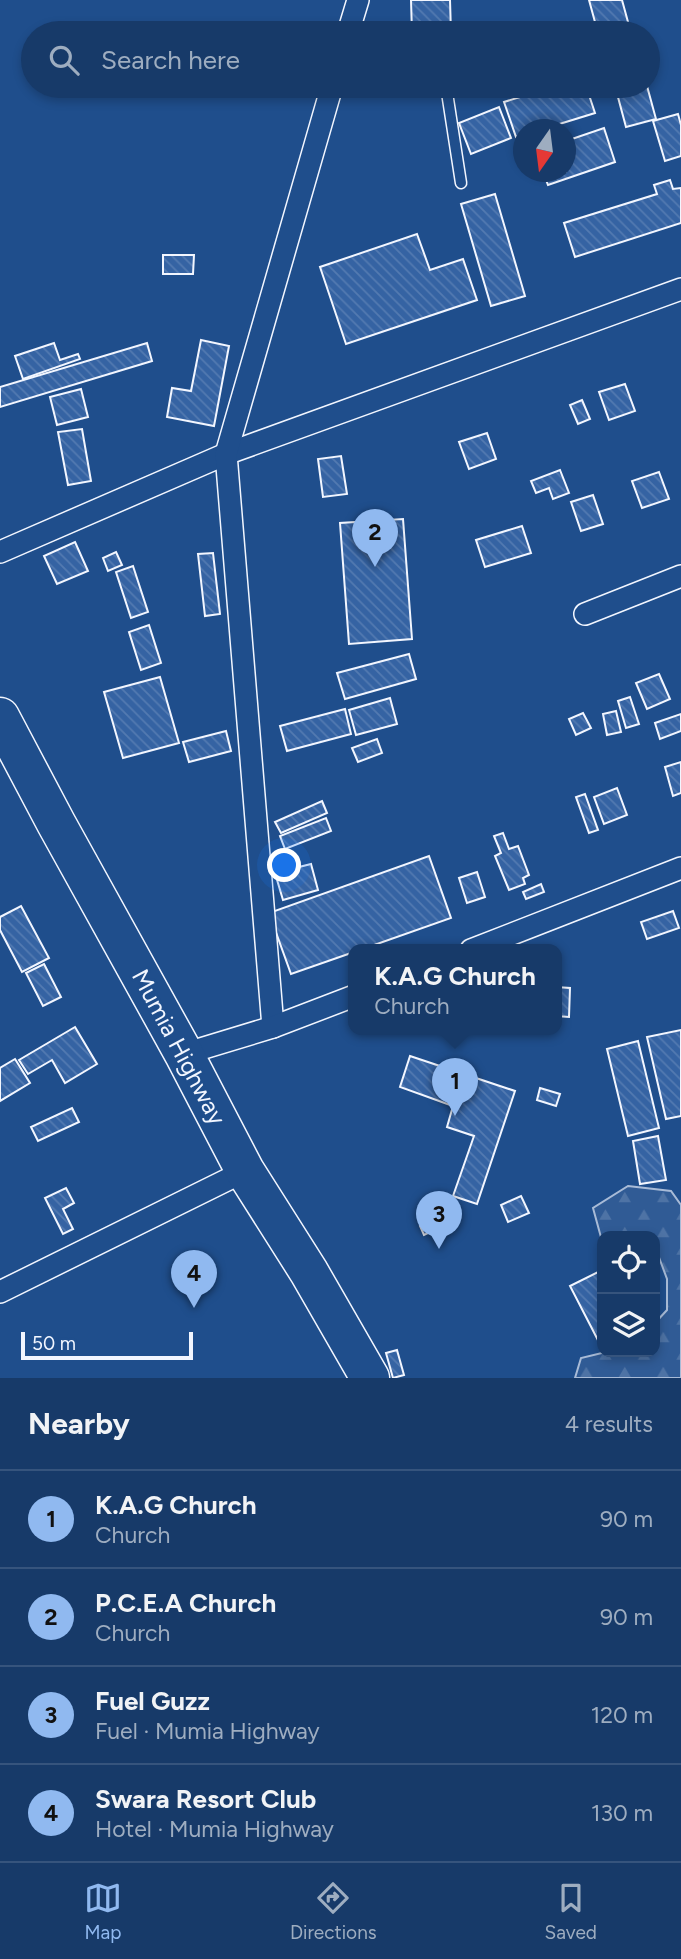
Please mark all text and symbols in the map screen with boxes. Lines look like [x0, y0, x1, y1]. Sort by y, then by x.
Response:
search box [21, 21, 660, 98]
icon: search [45, 41, 83, 79]
text: Search here [101, 44, 240, 76]
north arrow [513, 119, 576, 182]
pin: 2 [352, 509, 398, 567]
your location [267, 848, 301, 882]
popup [348, 944, 562, 1035]
text: K.A.G Church [374, 960, 536, 992]
street label: Mumia Highway [126, 964, 232, 1130]
text: Church [374, 992, 450, 1020]
pin: 1 [432, 1058, 478, 1116]
pin: 3 [416, 1191, 462, 1249]
map controls [597, 1231, 660, 1357]
button: locate [597, 1231, 660, 1294]
pin: 4 [171, 1250, 217, 1308]
button: layers [597, 1294, 660, 1357]
scale bar [21, 1329, 192, 1361]
text: 50 m [32, 1332, 76, 1355]
text: Nearby [28, 1405, 130, 1442]
text: 4 results [565, 1410, 653, 1438]
text: K.A.G Church [95, 1489, 257, 1521]
text: 1 [46, 1505, 56, 1533]
text: 90 m [600, 1505, 653, 1533]
text: Church [95, 1521, 170, 1549]
text: P.C.E.A Church [95, 1587, 276, 1619]
text: 2 [44, 1603, 58, 1631]
text: 90 m [600, 1603, 653, 1631]
text: Church [95, 1619, 170, 1647]
text: Fuel Guzz [95, 1685, 210, 1717]
text: 3 [45, 1701, 57, 1729]
text: 120 m [591, 1701, 653, 1729]
text: Fuel · Mumia Highway [95, 1717, 320, 1745]
text: Swara Resort Club [95, 1783, 316, 1815]
text: 4 [44, 1799, 58, 1827]
text: 130 m [591, 1799, 653, 1827]
text: Hotel · Mumia Highway [95, 1815, 334, 1843]
tab: Map [84, 1879, 122, 1944]
tab: Directions [290, 1879, 377, 1944]
tab: Saved [545, 1879, 597, 1944]

